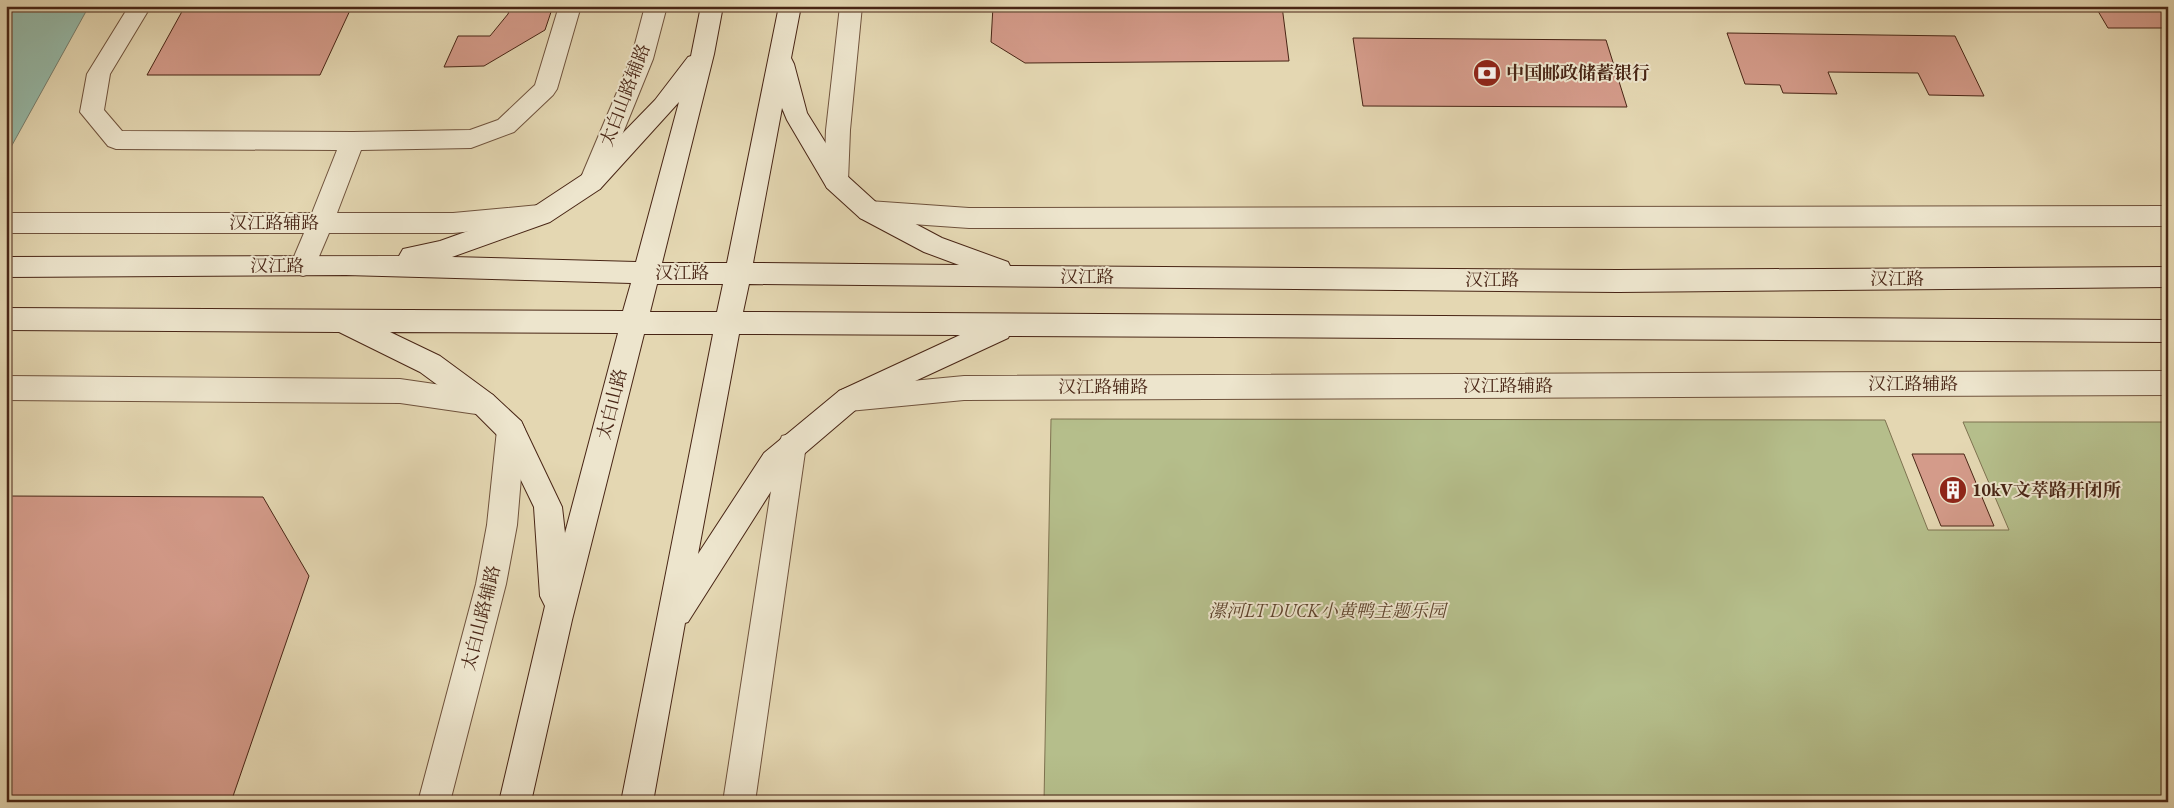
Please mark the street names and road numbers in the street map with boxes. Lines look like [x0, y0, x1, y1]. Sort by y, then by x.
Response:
street label: 太白山路辅路 [594, 40, 655, 149]
street label: 汉江路辅路 [229, 211, 319, 234]
street label: 汉江路 [250, 254, 304, 277]
street label: 汉江路 [655, 261, 709, 284]
street label: 汉江路 [1060, 265, 1114, 288]
street label: 汉江路 [1870, 267, 1924, 290]
street label: 汉江路 [1465, 268, 1519, 291]
street label: 太白山路 [592, 366, 631, 442]
street label: 汉江路辅路 [1868, 372, 1958, 395]
street label: 汉江路辅路 [1463, 374, 1553, 397]
street label: 汉江路辅路 [1058, 375, 1148, 398]
street label: 太白山路辅路 [456, 563, 505, 673]

